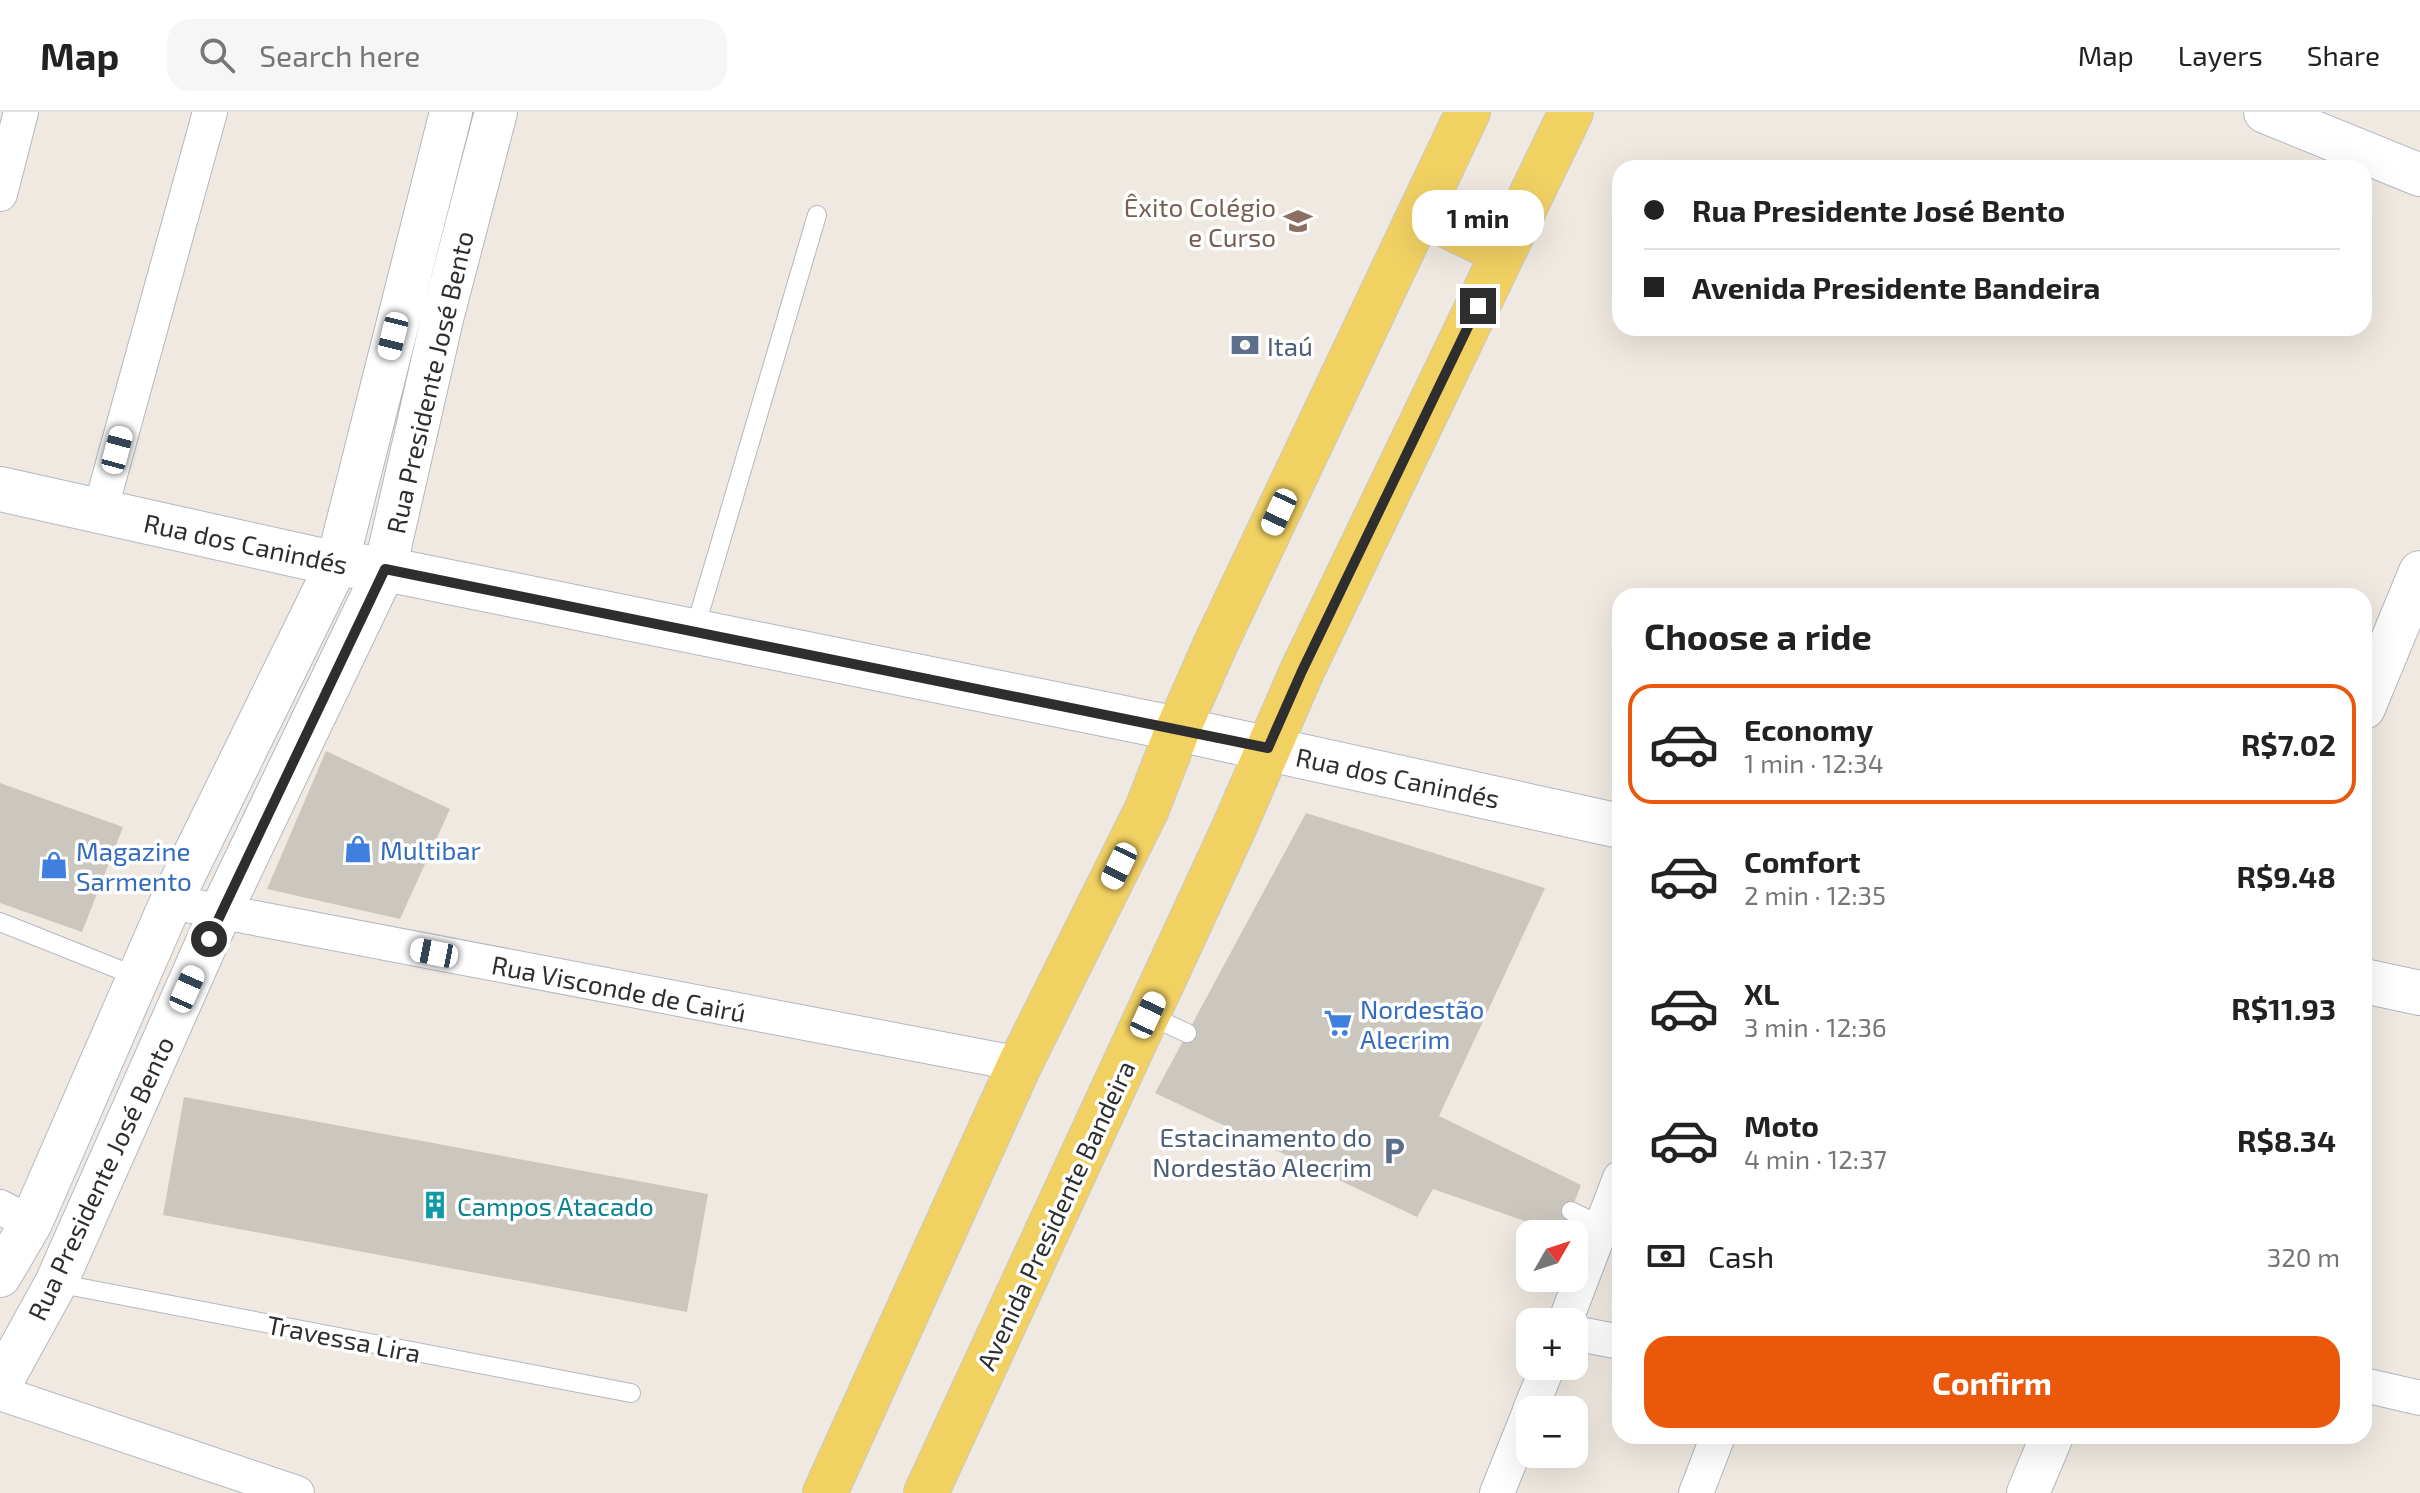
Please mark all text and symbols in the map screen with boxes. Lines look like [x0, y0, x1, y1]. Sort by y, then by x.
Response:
search box [167, 19, 727, 91]
text: Map [40, 32, 119, 78]
icon: search [195, 33, 239, 77]
text: Search here [259, 37, 420, 73]
text: Map [2078, 38, 2134, 72]
text: Layers [2178, 38, 2263, 72]
text: Share [2307, 38, 2380, 72]
callout: 1 min [1412, 190, 1544, 246]
place label: Êxito Colégio e Curso [1124, 191, 1276, 252]
text: Rua Presidente José Bento [1692, 192, 2065, 228]
text: 1 min [1447, 202, 1509, 233]
school or university icon: Êxito Colégio e Curso [1283, 206, 1313, 236]
street label: Rua Presidente José Bento [379, 228, 479, 536]
text: Avenida Presidente Bandeira [1692, 269, 2100, 305]
route end [1460, 288, 1496, 324]
car [376, 310, 410, 362]
bank icon: Itaú [1230, 330, 1260, 360]
place label: Itaú [1267, 330, 1313, 361]
car [99, 424, 135, 476]
car [1258, 485, 1300, 539]
street label: Rua dos Canindés [141, 506, 351, 580]
text: Choose a ride [1644, 614, 1872, 657]
icon: car [1648, 708, 1720, 780]
text: Economy [1744, 711, 1873, 747]
text: R$7.02 [2241, 726, 2336, 762]
street label: Rua dos Canindés [1293, 740, 1503, 814]
text: 1 min · 12:34 [1744, 747, 1884, 778]
shop icon: Multibar [343, 834, 373, 864]
place label: Multibar [380, 834, 481, 865]
place label: Magazine Sarmento [76, 835, 192, 896]
car [1098, 839, 1140, 893]
icon: car [1648, 840, 1720, 912]
text: Comfort [1744, 843, 1861, 879]
shop icon: Magazine Sarmento [39, 850, 69, 880]
text: R$9.48 [2237, 858, 2336, 894]
text: 2 min · 12:35 [1744, 879, 1886, 910]
route start [191, 921, 227, 957]
car [408, 937, 460, 969]
street label: Rua Visconde de Cairú [489, 948, 749, 1028]
car [166, 962, 208, 1016]
icon: car [1648, 972, 1720, 1044]
text: XL [1744, 975, 1779, 1011]
car [1127, 988, 1169, 1042]
text: R$11.93 [2231, 990, 2336, 1026]
place label: Nordestão Alecrim [1360, 993, 1484, 1054]
supermarket icon: Nordestão Alecrim [1323, 1008, 1353, 1038]
text: 3 min · 12:36 [1744, 1011, 1887, 1042]
street label: Rua Presidente José Bento [21, 1031, 179, 1325]
street label: Avenida Presidente Bandeira [970, 1055, 1140, 1375]
icon: car [1648, 1104, 1720, 1176]
text: Moto [1744, 1107, 1819, 1143]
place label: Estacinamento do Nordestão Alecrim [1152, 1121, 1372, 1182]
text: R$8.34 [2237, 1122, 2336, 1158]
parking icon: Estacinamento do Nordestão Alecrim [1379, 1136, 1409, 1166]
text: 4 min · 12:37 [1744, 1143, 1887, 1174]
building icon: Campos Atacado [420, 1190, 450, 1220]
place label: Campos Atacado [457, 1190, 654, 1221]
north arrow [1516, 1220, 1588, 1292]
map controls [1516, 1220, 1588, 1468]
icon: cash [1644, 1234, 1688, 1278]
text: Cash [1708, 1238, 1774, 1274]
text: 320 m [2267, 1241, 2340, 1272]
street label: Travessa Lira [264, 1308, 424, 1368]
button: + [1516, 1308, 1588, 1380]
button: Confirm [1644, 1336, 2340, 1428]
button: − [1516, 1396, 1588, 1468]

